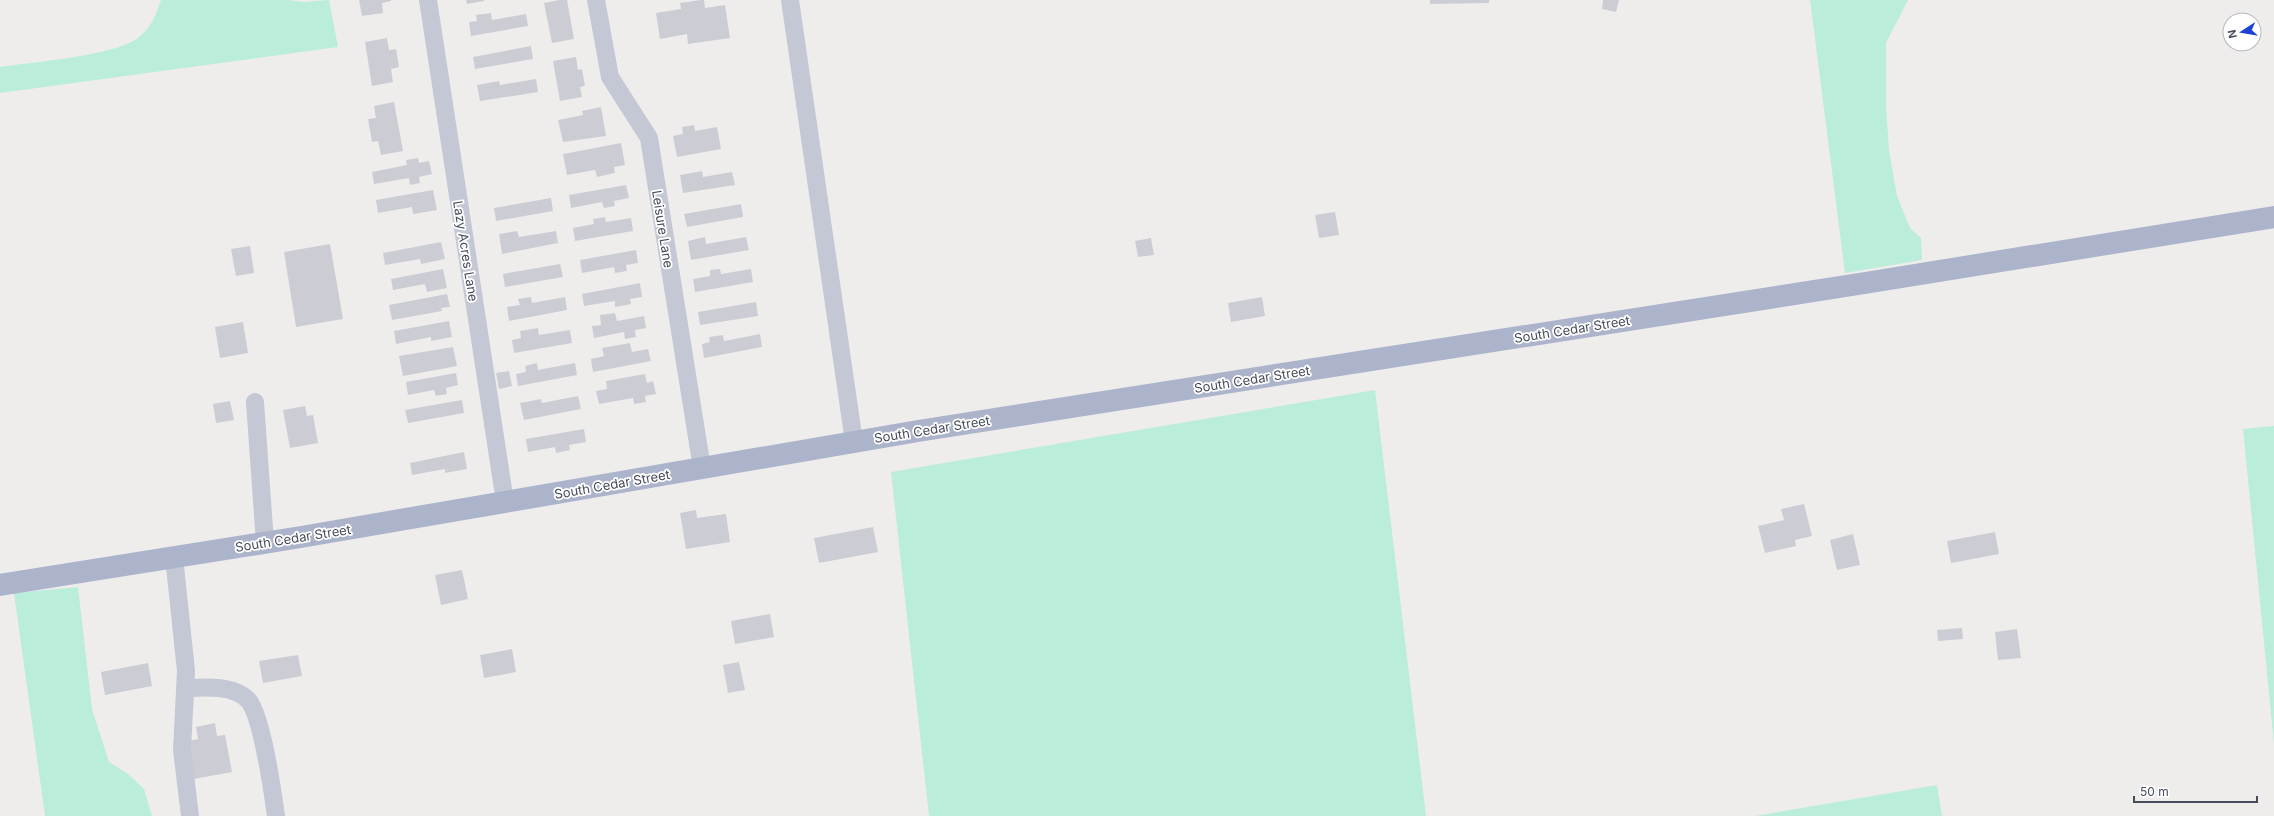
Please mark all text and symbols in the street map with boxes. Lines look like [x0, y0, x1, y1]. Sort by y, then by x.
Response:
north arrow [2222, 12, 2262, 52]
text: N [2224, 29, 2240, 40]
street label: Leisure Lane [649, 189, 677, 269]
street label: Lazy Acres Lane [450, 199, 482, 303]
street label: South Cedar Street [1513, 312, 1631, 346]
street label: South Cedar Street [1193, 362, 1311, 396]
street label: South Cedar Street [873, 412, 991, 446]
street label: South Cedar Street [553, 466, 671, 502]
street label: South Cedar Street [234, 521, 352, 555]
scale bar [2134, 778, 2257, 804]
text: 50 m [2140, 784, 2169, 799]

